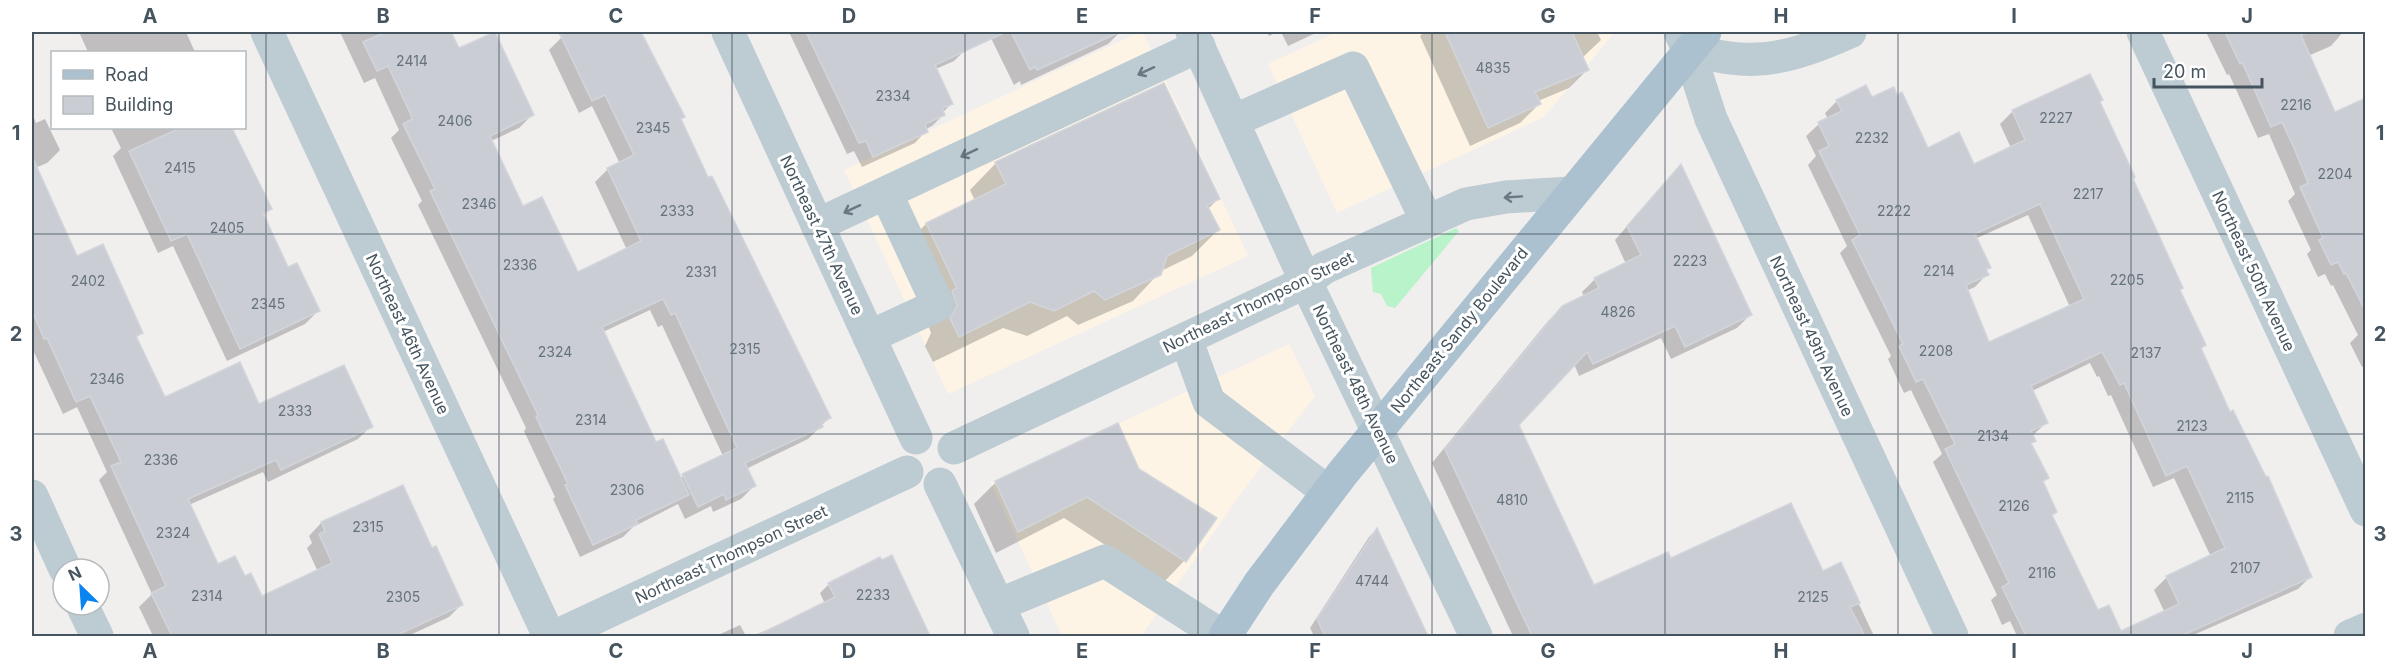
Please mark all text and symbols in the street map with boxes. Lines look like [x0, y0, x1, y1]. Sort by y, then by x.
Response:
text: A [143, 4, 158, 28]
text: B [376, 4, 390, 28]
text: C [609, 4, 623, 28]
text: D [842, 4, 856, 28]
text: E [1076, 4, 1088, 28]
text: F [1309, 4, 1321, 28]
text: G [1540, 4, 1556, 28]
text: H [1774, 4, 1788, 28]
text: I [2011, 4, 2017, 28]
text: J [2241, 4, 2253, 28]
legend [51, 51, 246, 129]
scale bar [2154, 51, 2262, 89]
house number: 2414 [396, 52, 428, 69]
house number: 4835 [1476, 59, 1510, 76]
text: 20 m [2163, 61, 2206, 82]
text: Road [105, 64, 148, 85]
one-way arrow [1137, 65, 1155, 77]
house number: 2334 [876, 87, 910, 104]
text: Building [105, 94, 173, 115]
house number: 2216 [2280, 96, 2312, 113]
house number: 2227 [2039, 109, 2073, 126]
house number: 2406 [438, 112, 472, 129]
house number: 2345 [636, 119, 670, 136]
text: 1 [12, 121, 20, 145]
text: 1 [2376, 121, 2384, 145]
house number: 2232 [1855, 129, 1889, 146]
one-way arrow [961, 148, 979, 160]
street label: Northeast 47th Avenue [776, 152, 868, 318]
house number: 2415 [164, 159, 196, 176]
house number: 2204 [2318, 165, 2352, 182]
house number: 2217 [2073, 185, 2103, 202]
street label: Northeast 50th Avenue [2208, 188, 2300, 354]
one-way arrow [1503, 191, 1523, 202]
house number: 2346 [462, 195, 496, 212]
house number: 2333 [660, 202, 694, 219]
house number: 2222 [1877, 202, 1911, 219]
one-way arrow [843, 204, 861, 216]
house number: 2405 [210, 219, 244, 236]
street label: Northeast Sandy Boulevard [1386, 243, 1532, 417]
street label: Northeast Thompson Street [1159, 247, 1357, 357]
street label: Northeast 46th Avenue [362, 251, 454, 417]
house number: 2223 [1673, 252, 1707, 269]
street label: Northeast 49th Avenue [1766, 252, 1858, 420]
house number: 2336 [503, 256, 537, 273]
house number: 2214 [1923, 262, 1955, 279]
house number: 2331 [685, 263, 717, 280]
house number: 2205 [2110, 271, 2144, 288]
house number: 2402 [71, 272, 105, 289]
house number: 2345 [251, 295, 285, 312]
street label: Northeast 48th Avenue [1309, 301, 1403, 467]
house number: 4826 [1601, 303, 1635, 320]
text: 2 [10, 322, 22, 346]
text: 2 [2374, 322, 2386, 346]
house number: 2315 [729, 340, 761, 357]
house number: 2208 [1919, 342, 1953, 359]
house number: 2324 [538, 343, 572, 360]
house number: 2137 [2131, 344, 2161, 361]
house number: 2346 [90, 370, 124, 387]
house number: 2333 [278, 402, 312, 419]
house number: 2314 [575, 411, 607, 428]
house number: 2123 [2176, 417, 2208, 434]
house number: 2134 [1977, 427, 2009, 444]
house number: 2336 [144, 451, 178, 468]
house number: 2306 [610, 481, 644, 498]
house number: 2115 [2226, 489, 2254, 506]
house number: 4810 [1496, 491, 1528, 508]
house number: 2126 [1998, 497, 2030, 514]
street label: Northeast Thompson Street [632, 501, 830, 607]
house number: 2315 [352, 518, 384, 535]
text: 3 [10, 522, 22, 546]
text: 3 [2374, 522, 2386, 546]
house number: 2324 [156, 524, 190, 541]
north arrow [51, 557, 111, 617]
house number: 2107 [2230, 559, 2260, 576]
text: N [65, 562, 84, 585]
house number: 2116 [2028, 564, 2056, 581]
house number: 4744 [1355, 572, 1389, 589]
house number: 2233 [856, 586, 890, 603]
house number: 2314 [191, 587, 223, 604]
house number: 2305 [386, 588, 420, 605]
house number: 2125 [1797, 588, 1829, 605]
text: A [143, 639, 158, 663]
text: B [376, 639, 390, 663]
text: C [609, 639, 623, 663]
text: D [842, 639, 856, 663]
text: E [1076, 639, 1088, 663]
text: F [1309, 639, 1321, 663]
text: G [1540, 639, 1556, 663]
text: H [1774, 639, 1788, 663]
text: I [2011, 639, 2017, 663]
text: J [2241, 639, 2253, 663]

